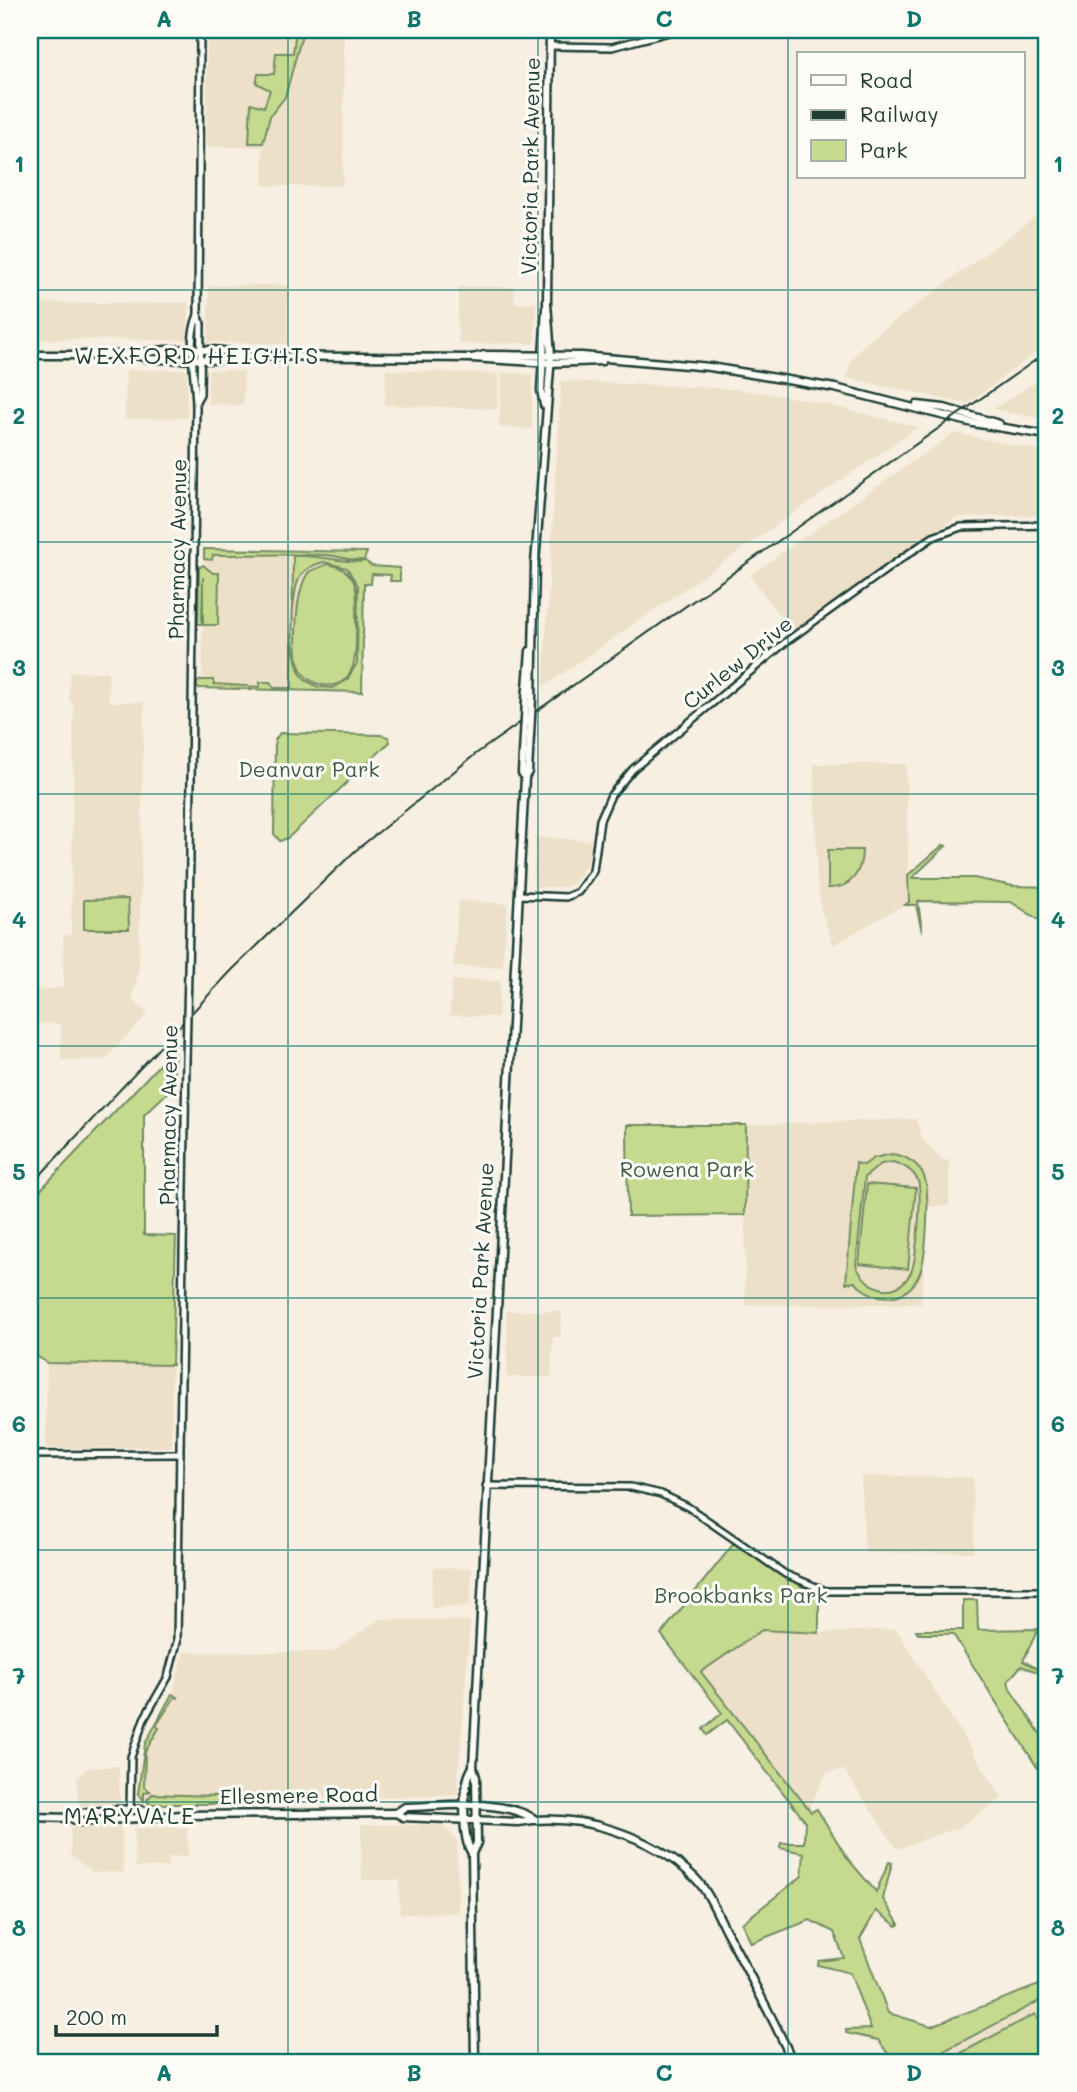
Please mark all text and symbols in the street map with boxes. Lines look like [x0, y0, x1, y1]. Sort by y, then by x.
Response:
text: A [156, 3, 172, 33]
text: B [406, 3, 422, 33]
text: C [655, 3, 673, 33]
text: D [906, 3, 922, 33]
legend [797, 52, 1024, 178]
street label: Victoria Park Avenue [514, 57, 545, 275]
text: Road [860, 66, 912, 93]
text: Railway [860, 100, 939, 127]
text: Park [860, 136, 908, 163]
text: 1 [14, 148, 24, 178]
text: 1 [1053, 148, 1063, 178]
district label: WEXFORD HEIGHTS [74, 340, 320, 370]
text: 2 [13, 400, 25, 430]
text: 2 [1052, 400, 1064, 430]
street label: Pharmacy Avenue [161, 458, 192, 640]
street label: Curlew Drive [677, 609, 798, 714]
text: 3 [12, 652, 26, 682]
text: 3 [1051, 652, 1065, 682]
park label: Deanvar Park [238, 755, 380, 782]
text: 4 [12, 904, 26, 934]
text: 4 [1051, 904, 1065, 934]
street label: Pharmacy Avenue [152, 1024, 183, 1206]
park label: Rowena Park [620, 1155, 754, 1182]
text: 5 [12, 1156, 26, 1186]
text: 5 [1051, 1156, 1065, 1186]
street label: Victoria Park Avenue [460, 1161, 499, 1380]
text: 6 [12, 1408, 26, 1438]
text: 6 [1051, 1408, 1065, 1438]
park label: Brookbanks Park [654, 1581, 828, 1608]
text: 7 [13, 1660, 26, 1690]
text: 7 [1052, 1660, 1065, 1690]
street label: Ellesmere Road [220, 1780, 378, 1809]
district label: MARYVALE [64, 1800, 196, 1830]
text: 8 [12, 1912, 26, 1942]
text: 8 [1051, 1912, 1065, 1942]
scale bar [56, 1994, 217, 2038]
text: 200 m [66, 2003, 127, 2030]
text: A [156, 2057, 172, 2087]
text: B [406, 2057, 422, 2087]
text: C [655, 2057, 673, 2087]
text: D [906, 2057, 922, 2087]

